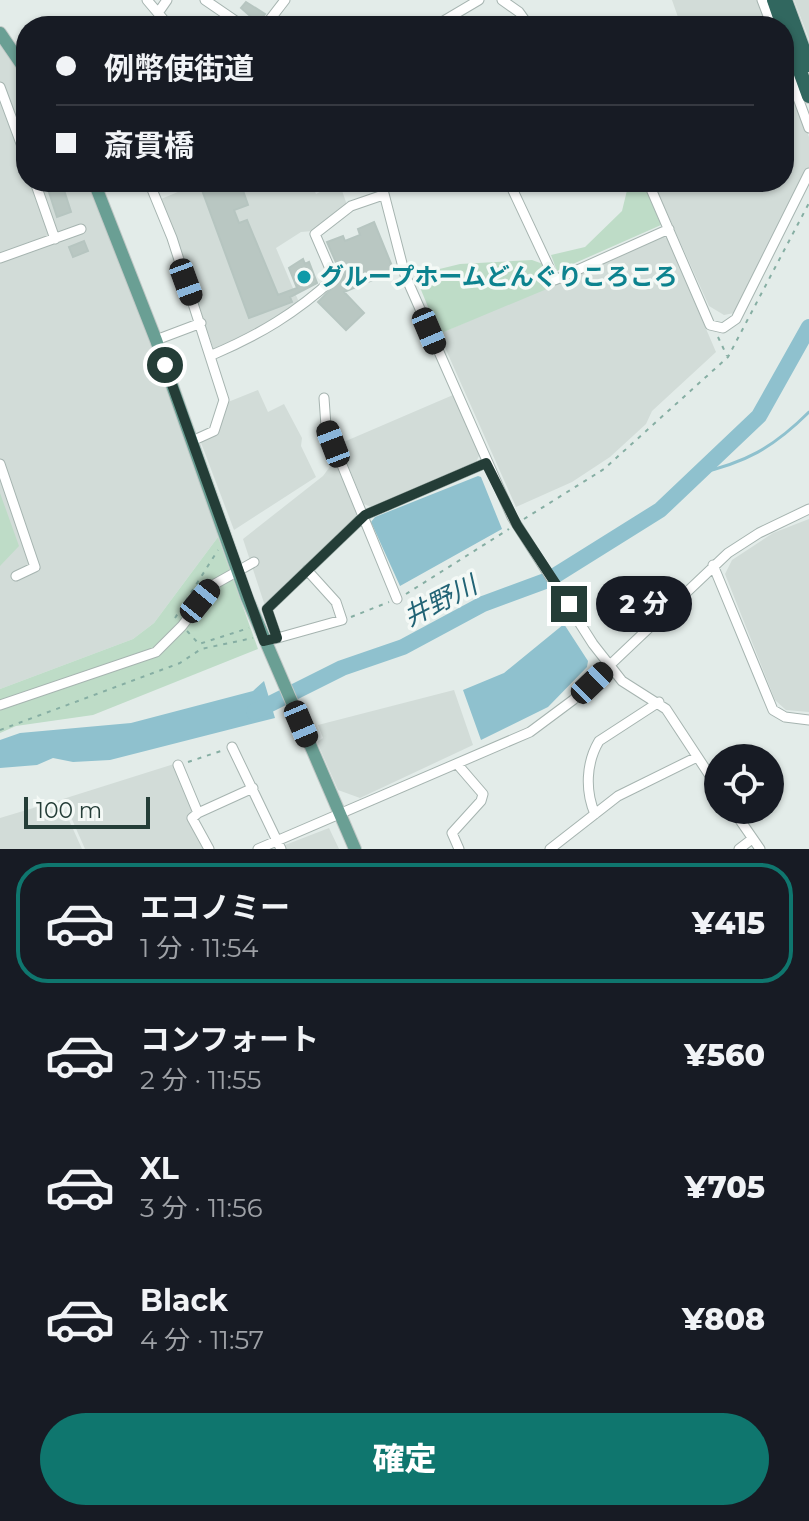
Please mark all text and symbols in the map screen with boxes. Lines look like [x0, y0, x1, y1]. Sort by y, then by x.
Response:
text: 例幣使街道 [104, 50, 254, 87]
text: 斎貫橋 [104, 127, 194, 164]
car [167, 255, 205, 309]
place label: グループホームどんぐりころころ [320, 262, 678, 291]
marker: グループホームどんぐりころころ [295, 268, 313, 286]
car [409, 304, 449, 358]
route start [147, 347, 183, 383]
car [313, 417, 353, 471]
water label: 井野川 [398, 568, 485, 633]
car [176, 575, 224, 627]
callout: 2 分 [597, 576, 693, 632]
route end [551, 586, 587, 622]
text: 2 分 [619, 588, 669, 620]
car [566, 658, 618, 708]
car [281, 697, 321, 751]
map controls [704, 744, 784, 824]
button: locate [704, 744, 784, 824]
scale bar [24, 793, 150, 829]
text: 100 m [36, 797, 102, 824]
icon: car [44, 887, 116, 959]
text: エコノミー [140, 889, 290, 926]
text: ¥415 [692, 905, 765, 942]
text: 1 分 · 11:54 [140, 932, 259, 964]
icon: car [44, 1019, 116, 1091]
text: コンフォート [140, 1021, 319, 1058]
text: ¥560 [684, 1037, 765, 1074]
text: 2 分 · 11:55 [140, 1064, 261, 1096]
text: XL [140, 1150, 179, 1187]
icon: car [44, 1151, 116, 1223]
text: ¥705 [685, 1169, 765, 1206]
text: 3 分 · 11:56 [140, 1192, 263, 1224]
text: Black [140, 1282, 228, 1319]
icon: car [44, 1283, 116, 1355]
text: ¥808 [682, 1301, 765, 1338]
text: 4 分 · 11:57 [140, 1324, 264, 1356]
button: 確定 [40, 1413, 769, 1505]

